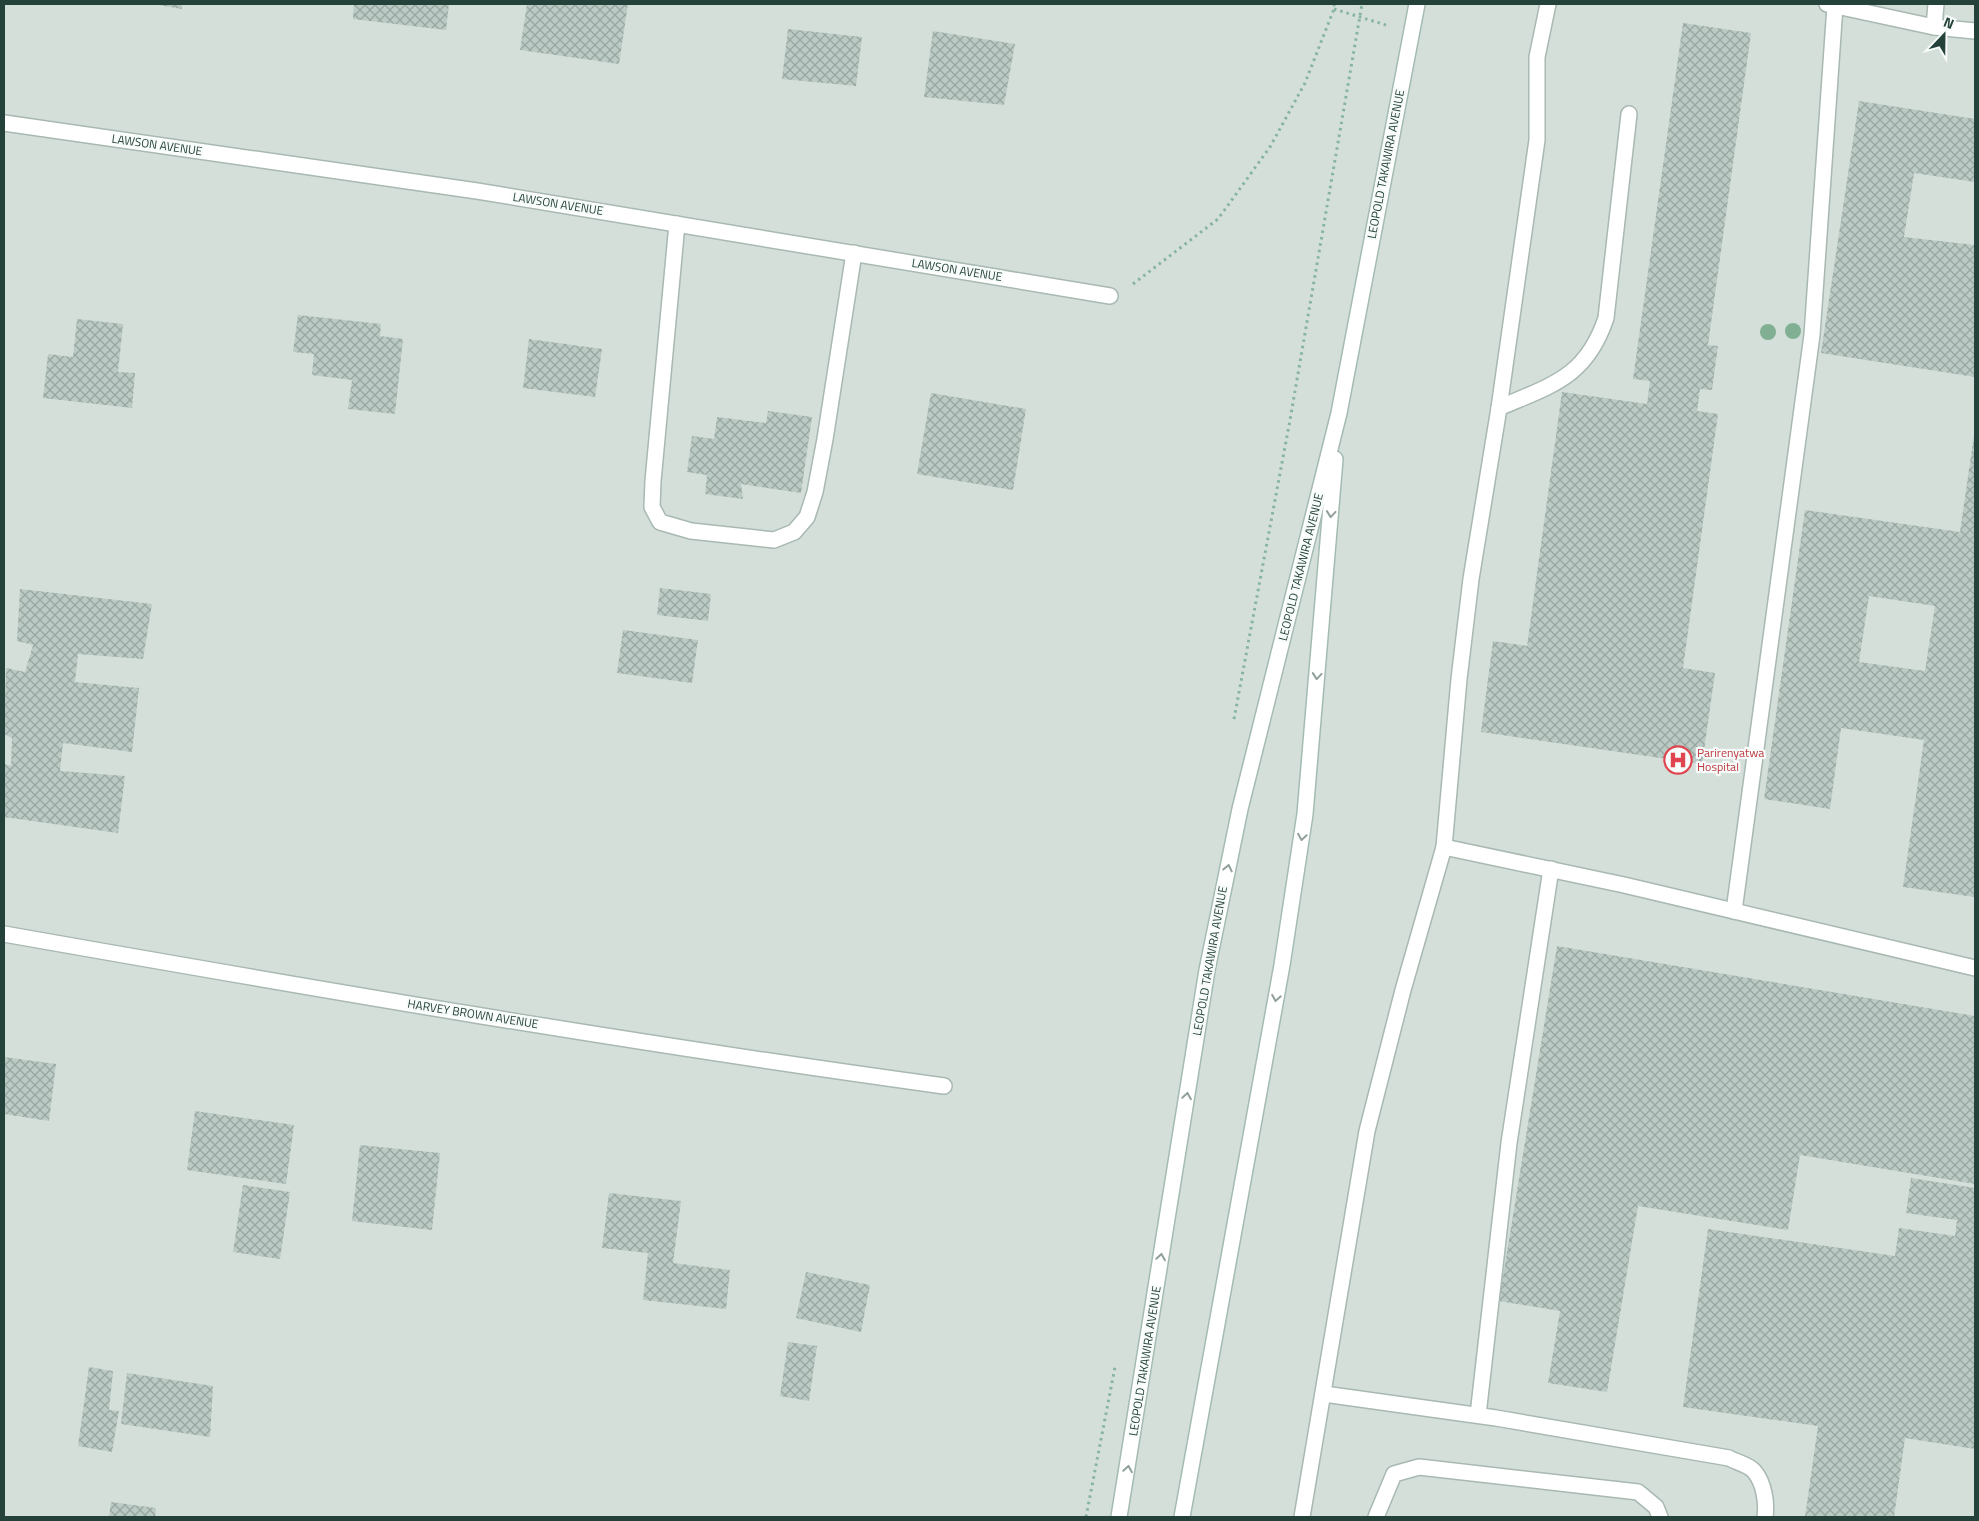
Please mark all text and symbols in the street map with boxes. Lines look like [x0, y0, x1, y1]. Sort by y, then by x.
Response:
north arrow [1919, 10, 1969, 60]
text: N [1941, 11, 1957, 34]
street label: LEOPOLD TAKAWIRA AVENUE [1362, 87, 1409, 240]
street label: LAWSON AVENUE [111, 129, 204, 160]
street label: LAWSON AVENUE [511, 187, 605, 220]
street label: LAWSON AVENUE [910, 253, 1004, 286]
street label: LEOPOLD TAKAWIRA AVENUE [1273, 491, 1328, 643]
one-way arrow [1325, 510, 1336, 518]
one-way arrow [1312, 672, 1323, 680]
place label: Parirenyatwa Hospital [1697, 743, 1764, 776]
hospital icon: Parirenyatwa Hospital [1663, 745, 1693, 775]
one-way arrow [1297, 833, 1307, 842]
one-way arrow [1222, 863, 1233, 872]
street label: LEOPOLD TAKAWIRA AVENUE [1187, 884, 1232, 1037]
one-way arrow [1271, 993, 1281, 1002]
street label: HARVEY BROWN AVENUE [406, 994, 540, 1033]
one-way arrow [1181, 1092, 1191, 1101]
one-way arrow [1156, 1252, 1166, 1261]
street label: LEOPOLD TAKAWIRA AVENUE [1123, 1284, 1166, 1437]
one-way arrow [1122, 1465, 1132, 1474]

